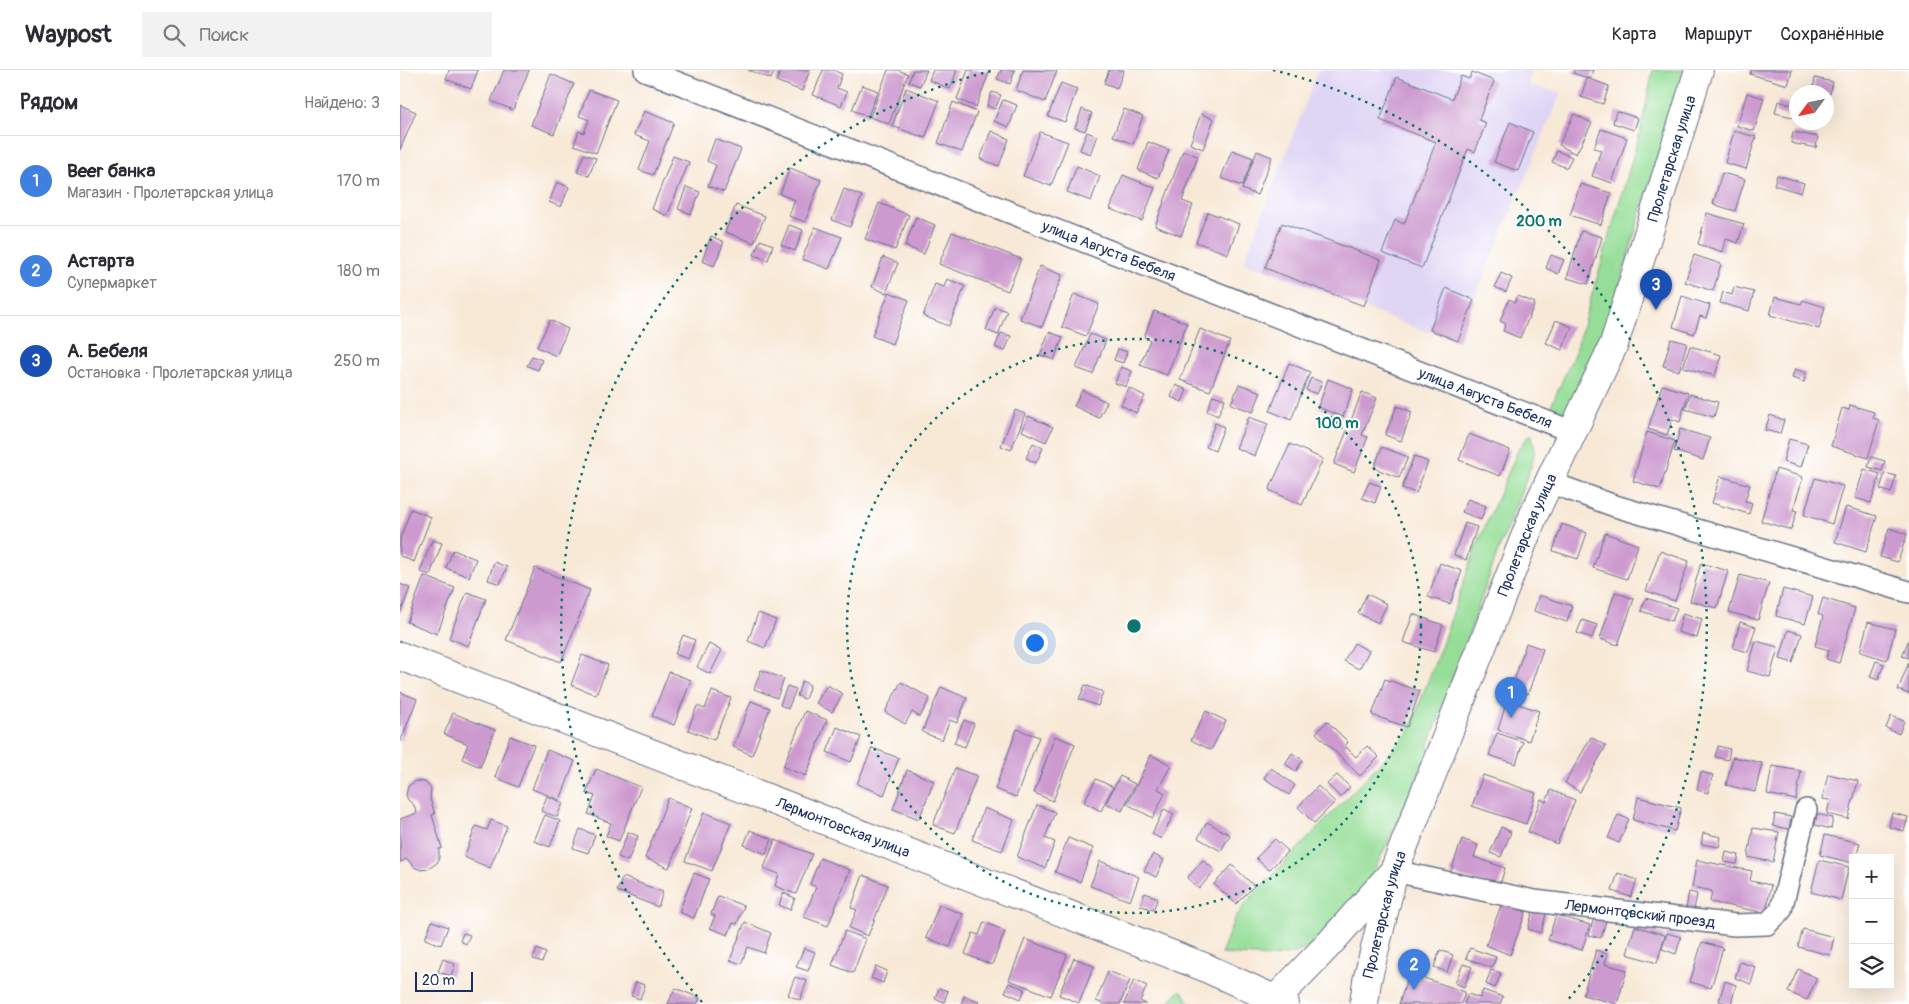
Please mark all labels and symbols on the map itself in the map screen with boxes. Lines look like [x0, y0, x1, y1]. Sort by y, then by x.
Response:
north arrow [1789, 85, 1834, 130]
street label: Пролетарская улица [1643, 93, 1700, 224]
text: 200 m [1516, 212, 1562, 231]
street label: улица Августа Бебеля [1039, 216, 1178, 286]
pin: 3 [1640, 269, 1672, 310]
street label: улица Августа Бебеля [1415, 363, 1555, 432]
text: 100 m [1316, 414, 1358, 433]
street label: Пролетарская улица [1493, 470, 1561, 599]
centre of rings [1125, 617, 1143, 635]
your location [1022, 630, 1048, 656]
pin: 1 [1495, 677, 1527, 718]
street label: Лермонтовская улица [772, 793, 913, 862]
street label: Пролетарская улица [1359, 848, 1411, 980]
street label: Лермонтовский проезд [1563, 895, 1716, 932]
pin: 2 [1398, 949, 1430, 990]
scale bar [415, 969, 472, 992]

